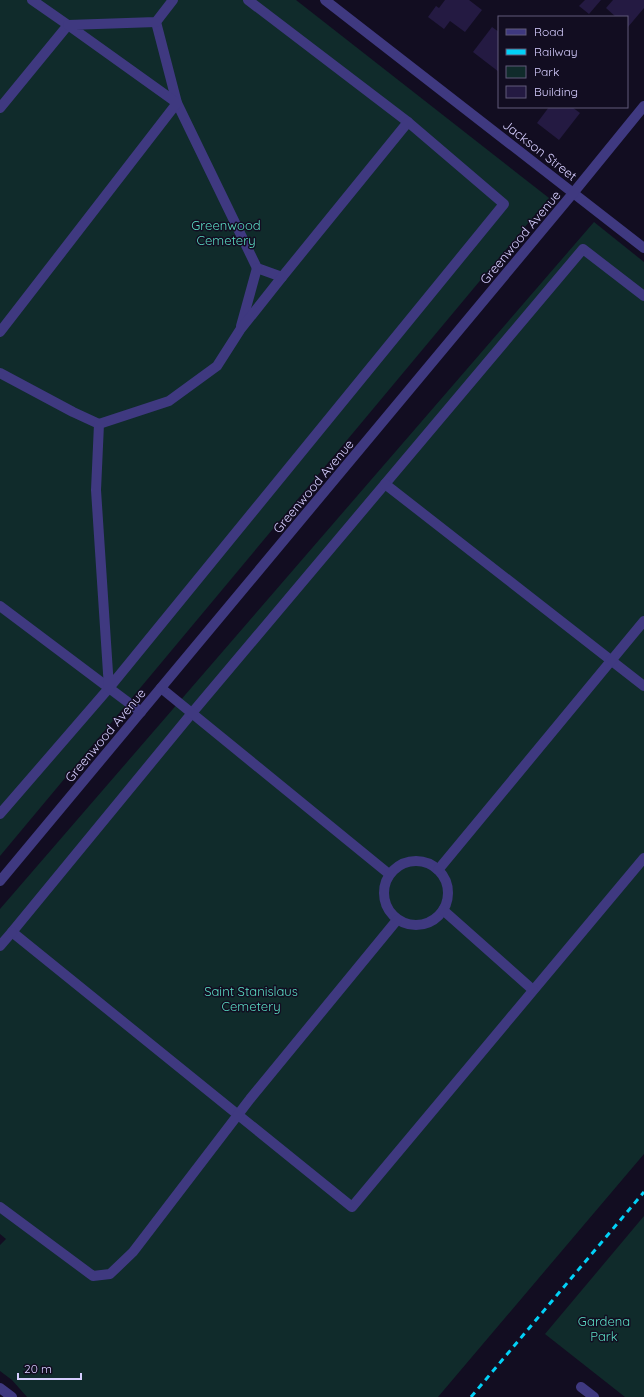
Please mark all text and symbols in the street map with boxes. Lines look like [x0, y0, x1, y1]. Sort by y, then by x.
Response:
legend [498, 16, 628, 108]
text: Road [534, 24, 564, 39]
text: Railway [534, 44, 578, 59]
text: Park [534, 64, 559, 79]
text: Building [534, 84, 578, 99]
street label: Jackson Street [500, 116, 580, 184]
street label: Greenwood Avenue [476, 187, 564, 287]
park label: Greenwood Cemetery [191, 217, 261, 248]
street label: Greenwood Avenue [269, 436, 357, 536]
street label: Greenwood Avenue [61, 685, 149, 785]
park label: Saint Stanislaus Cemetery [204, 983, 298, 1014]
park label: Gardena Park [578, 1313, 630, 1344]
scale bar [18, 1355, 81, 1381]
text: 20 m [24, 1361, 52, 1376]

